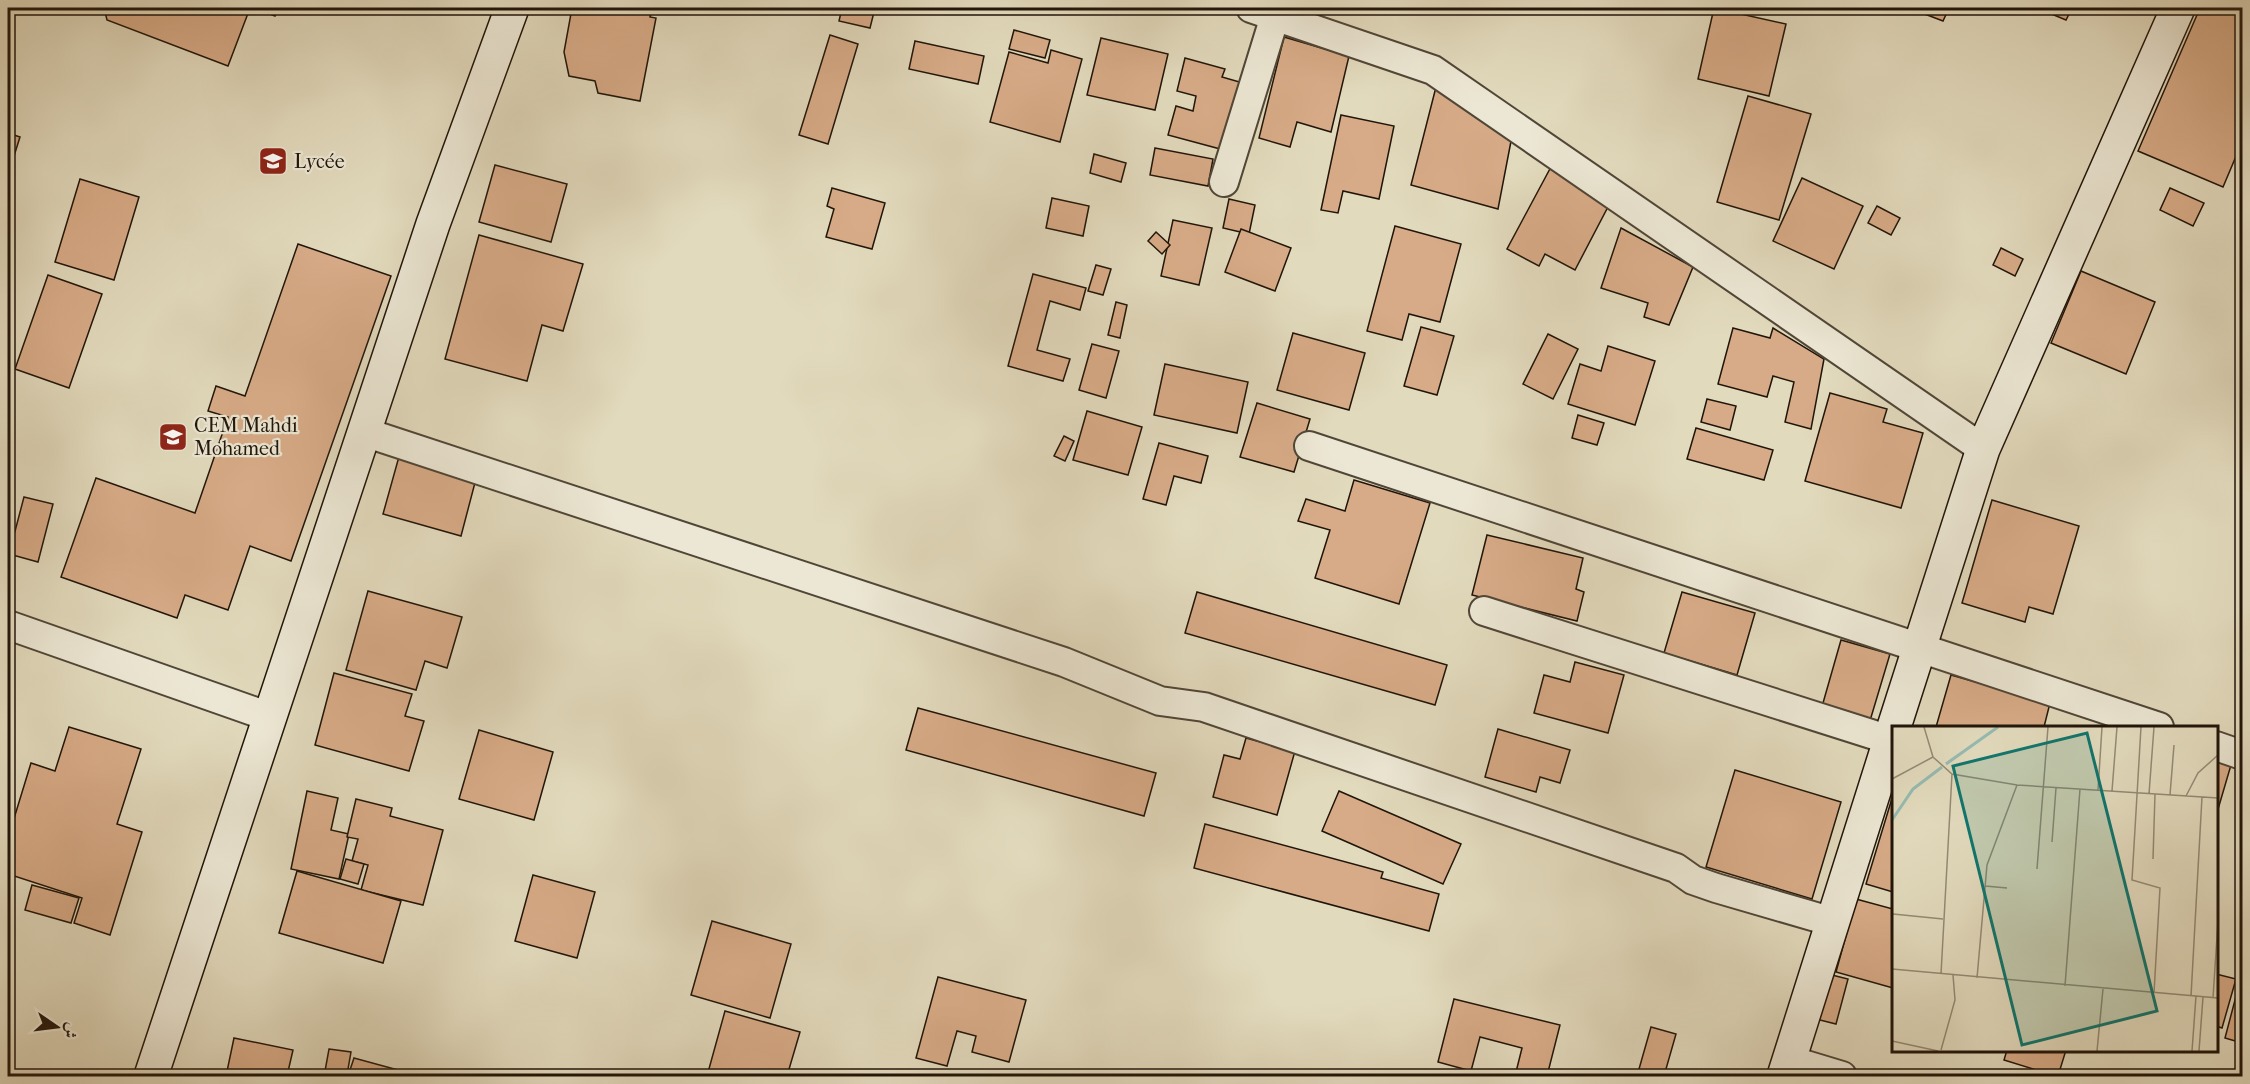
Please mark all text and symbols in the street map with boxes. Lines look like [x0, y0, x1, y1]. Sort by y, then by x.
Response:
school or university icon: Lycée [257, 145, 289, 177]
place label: Lycée [294, 150, 345, 173]
place label: CEM Mahdi Mohamed [194, 414, 298, 460]
school or university icon: CEM Mahdi Mohamed [157, 421, 189, 453]
inset map [1892, 726, 2217, 1051]
north arrow [27, 997, 87, 1057]
text: ش [60, 1021, 82, 1041]

